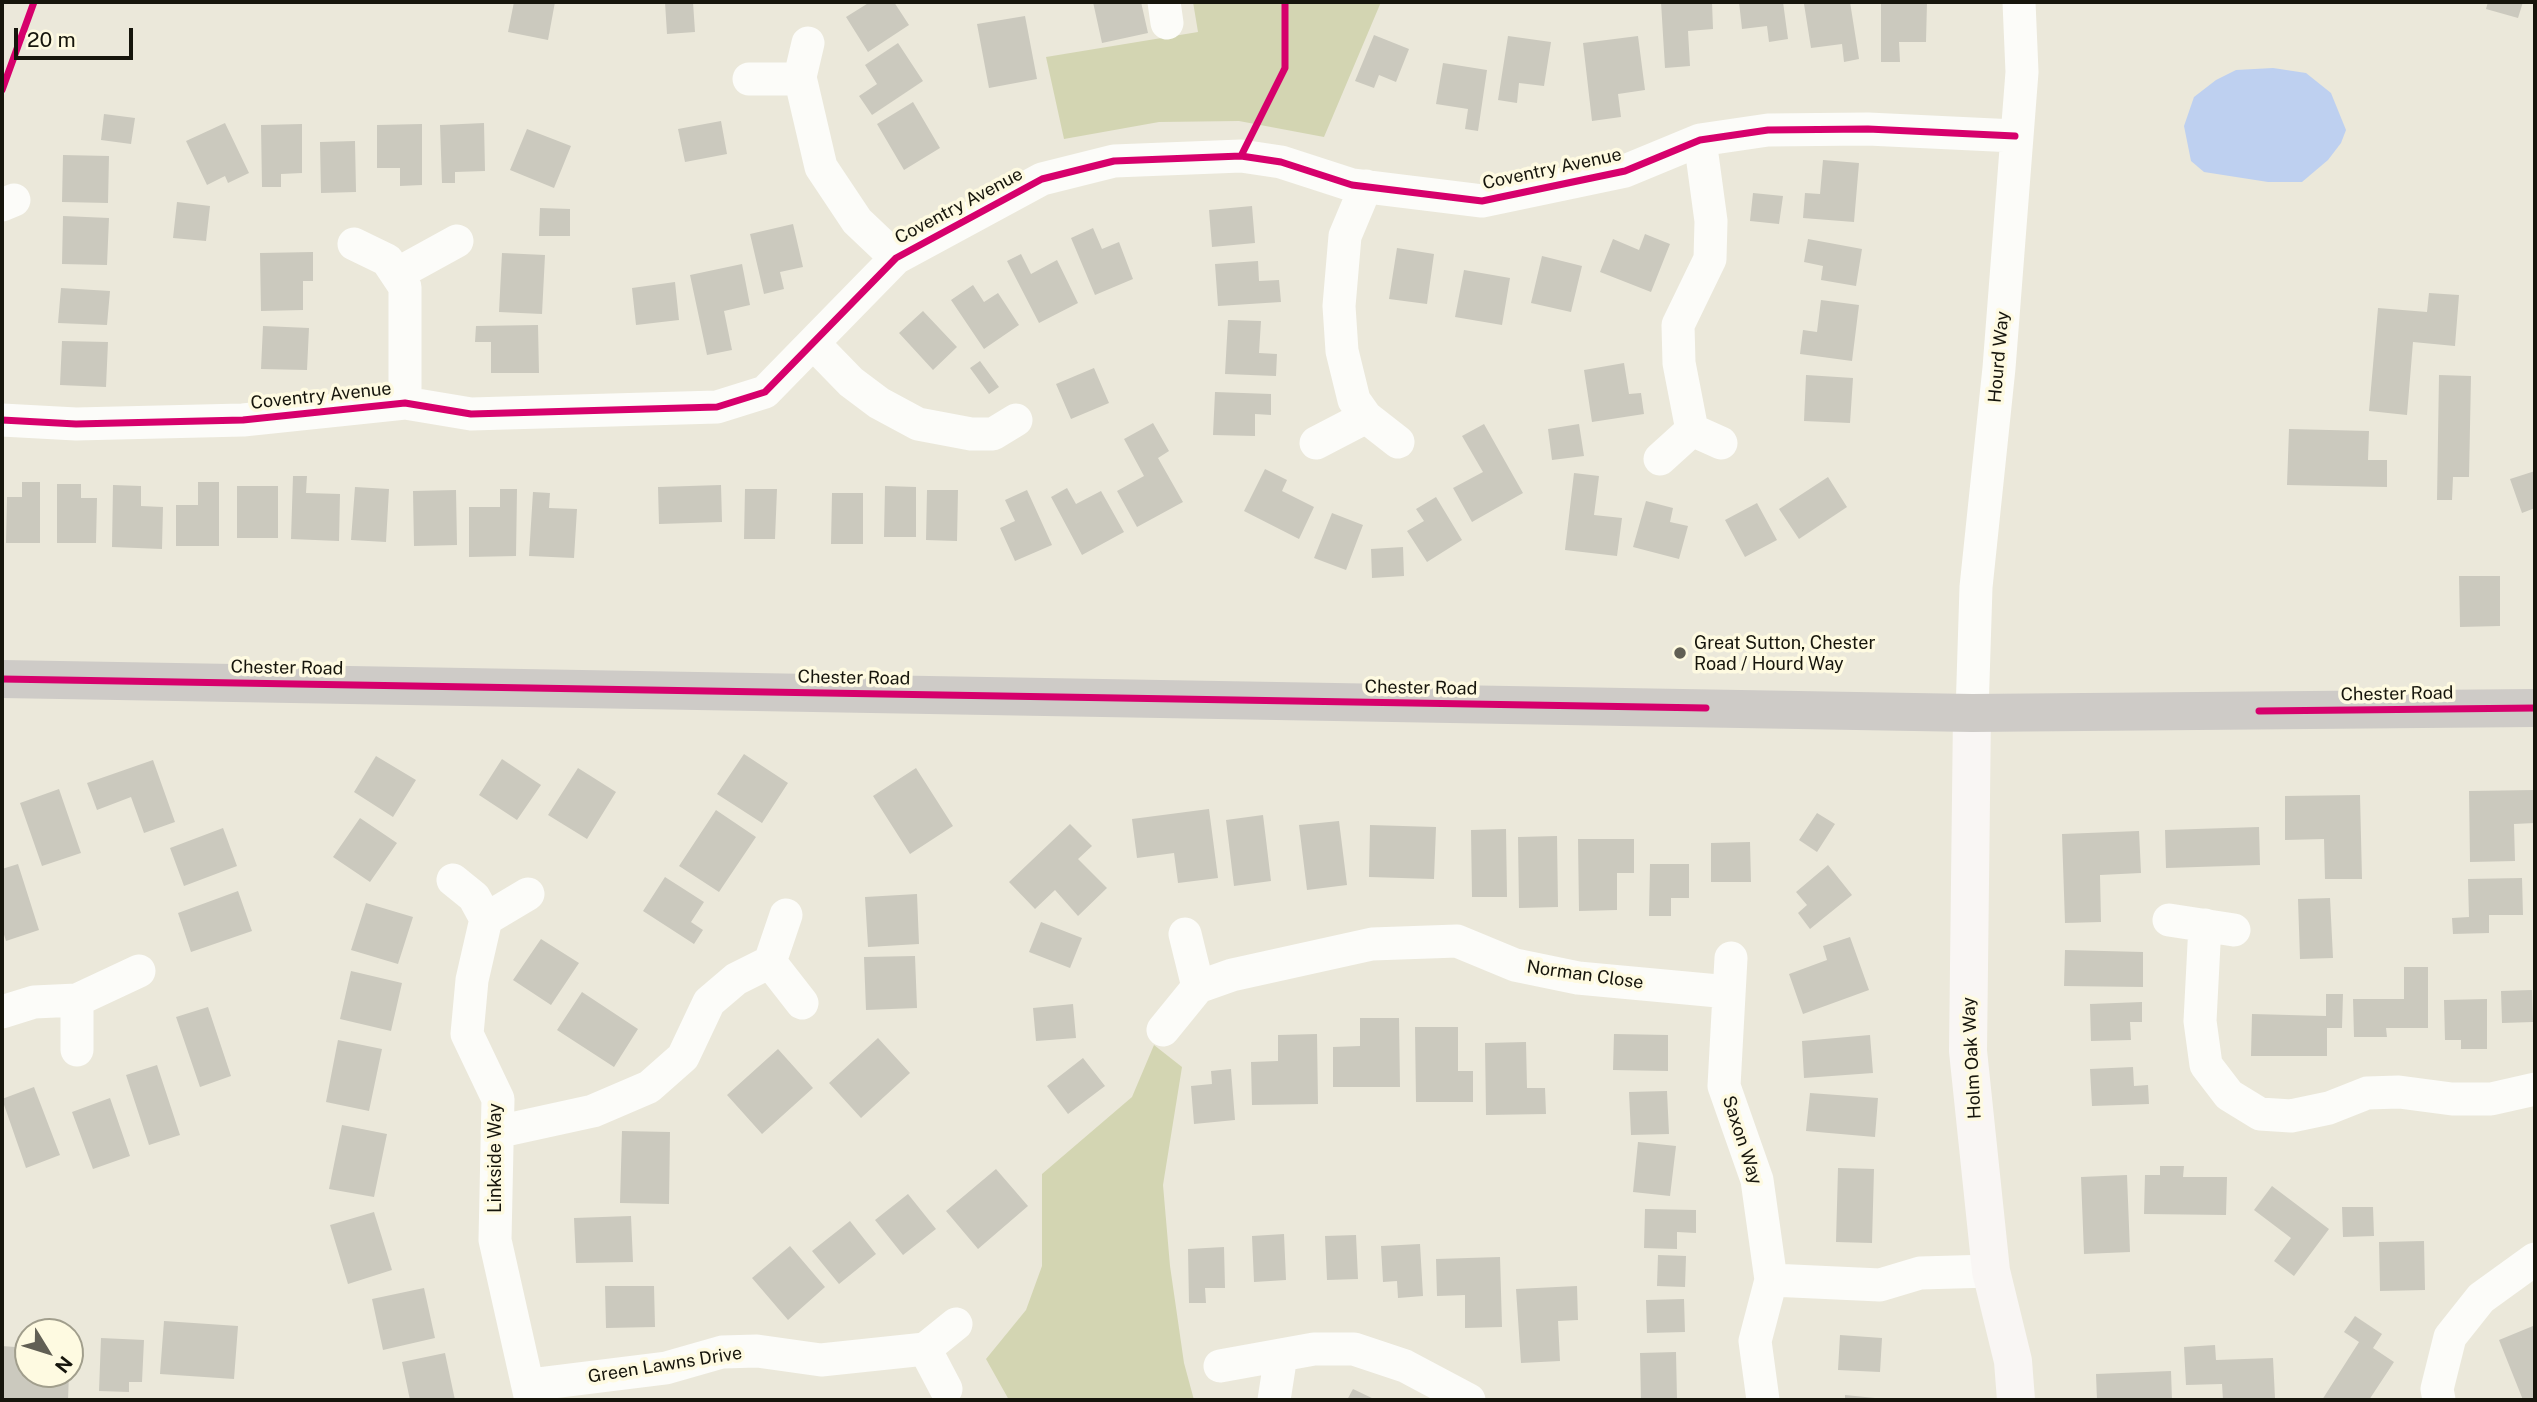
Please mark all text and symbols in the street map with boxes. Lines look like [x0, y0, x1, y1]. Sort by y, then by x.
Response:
scale bar [18, 14, 136, 58]
text: 20 m [27, 27, 76, 52]
street label: Coventry Avenue [1481, 144, 1623, 194]
street label: Coventry Avenue [891, 163, 1027, 249]
street label: Hourd Way [1984, 310, 2014, 404]
street label: Coventry Avenue [249, 378, 393, 414]
place label: Great Sutton, Chester Road / Hourd Way [1694, 632, 1876, 674]
marker: Great Sutton, Chester Road / Hourd Way [1672, 645, 1688, 661]
street label: Chester Road [230, 656, 344, 680]
street label: Chester Road [797, 666, 911, 690]
street label: Chester Road [1364, 676, 1478, 700]
street label: Chester Road [2340, 682, 2454, 706]
street label: Norman Close [1525, 956, 1645, 994]
street label: Holm Oak Way [1958, 996, 1986, 1120]
street label: Saxon Way [1717, 1093, 1767, 1187]
street label: Linkside Way [484, 1103, 506, 1213]
north arrow [14, 1318, 84, 1388]
street label: Green Lawns Drive [586, 1342, 744, 1388]
text: N [51, 1352, 77, 1377]

